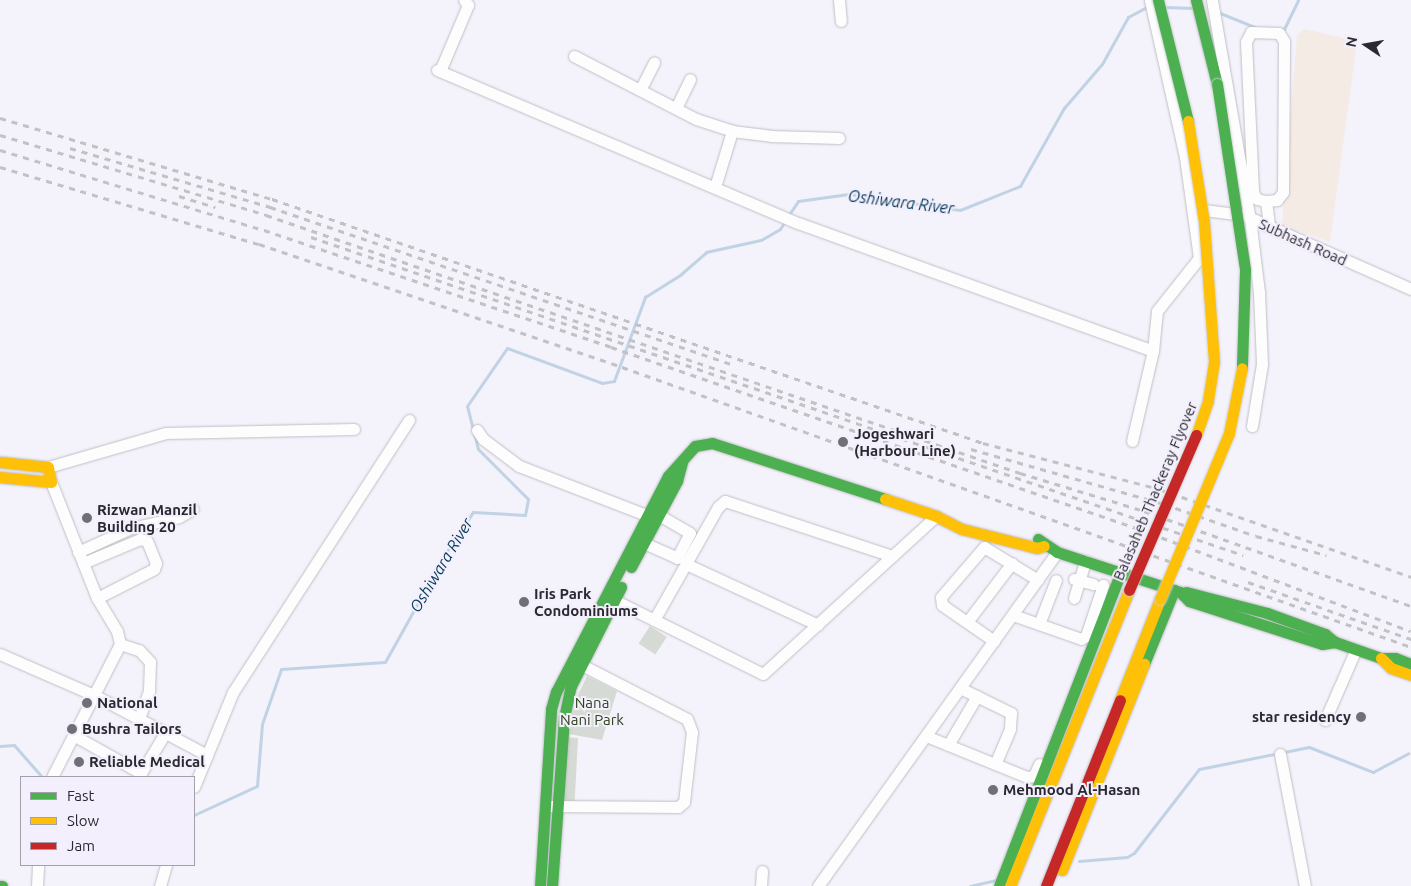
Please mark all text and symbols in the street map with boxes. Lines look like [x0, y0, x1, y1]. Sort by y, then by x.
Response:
north arrow [1341, 20, 1391, 70]
text: N [1342, 35, 1360, 49]
water label: Oshiwara River [847, 186, 955, 218]
street label: Subhash Road [1256, 215, 1350, 269]
street label: Balasaheb Thackeray Flyover [1109, 399, 1201, 583]
place label: Jogeshwari (Harbour Line) [854, 424, 956, 459]
marker: Jogeshwari (Harbour Line) [836, 435, 850, 449]
place label: Rizwan Manzil Building 20 [97, 500, 197, 535]
marker: Rizwan Manzil Building 20 [81, 512, 93, 524]
water label: Oshiwara River [405, 514, 477, 616]
place label: Iris Park Condominiums [534, 584, 638, 619]
marker: Iris Park Condominiums [518, 596, 530, 608]
park label: Nana Nani Park [560, 693, 624, 728]
place label: National [97, 694, 157, 712]
marker: National [81, 697, 93, 709]
place label: star residency [1252, 708, 1351, 726]
marker: star residency [1355, 711, 1367, 723]
place label: Bushra Tailors [82, 720, 181, 738]
marker: Bushra Tailors [66, 723, 78, 735]
place label: Reliable Medical [89, 753, 205, 771]
marker: Reliable Medical [73, 756, 85, 768]
legend [20, 776, 195, 866]
place label: Mehmood Al-Hasan [1003, 781, 1140, 799]
marker: Mehmood Al-Hasan [987, 784, 999, 796]
text: Fast [67, 787, 94, 804]
text: Slow [67, 812, 99, 829]
text: Jam [67, 837, 95, 854]

